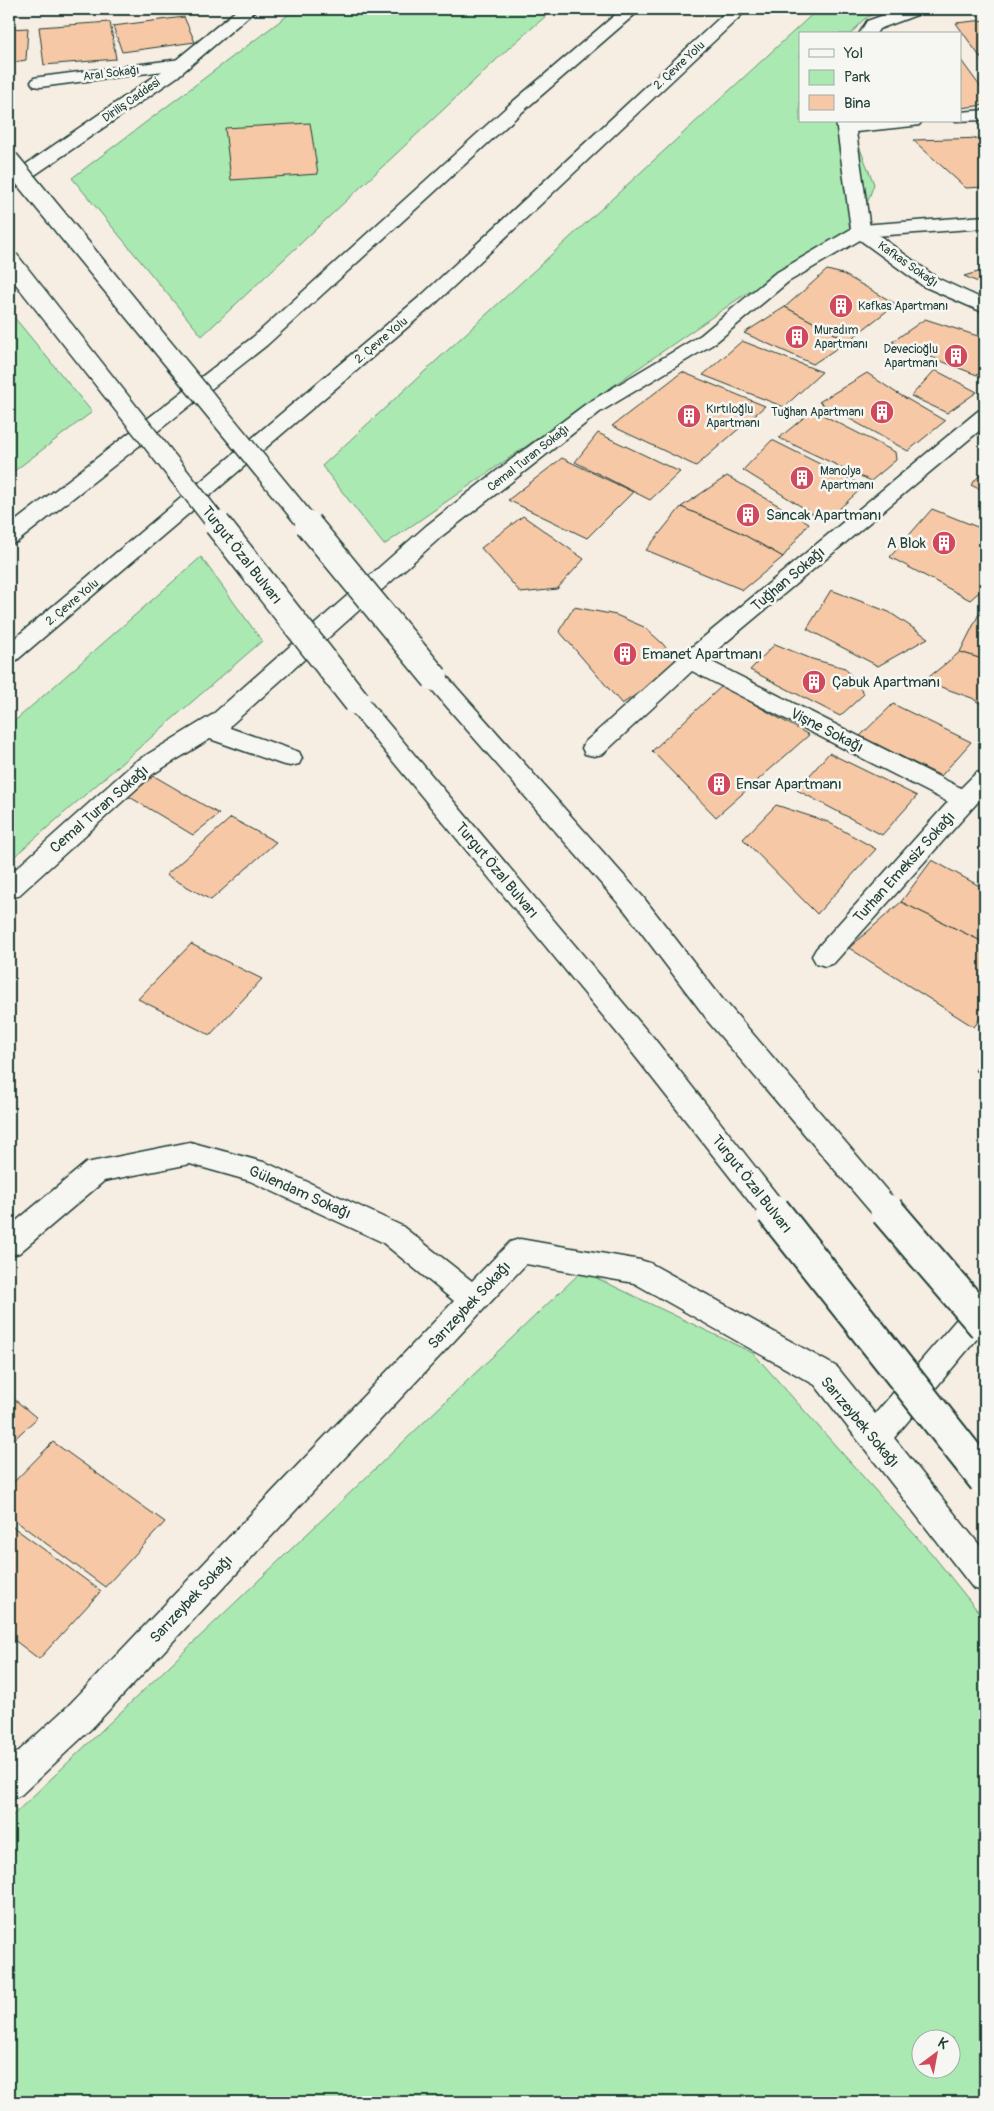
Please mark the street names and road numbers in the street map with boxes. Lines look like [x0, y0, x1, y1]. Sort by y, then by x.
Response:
street label: 2. Çevre Yolu [651, 38, 708, 93]
street label: Aral Sokağı [82, 63, 140, 84]
street label: Diriliş Caddesi [99, 75, 163, 126]
street label: Kafkas Sokağı [875, 238, 941, 291]
street label: 2. Çevre Yolu [352, 314, 411, 367]
street label: Cemal Turan Sokağı [484, 422, 572, 495]
street label: Turgut Özal Bulvarı [197, 502, 286, 608]
street label: Tuğhan Sokağı [748, 543, 829, 616]
street label: 2. Çevre Yolu [43, 576, 102, 629]
street label: Vişne Sokağı [787, 704, 866, 757]
street label: Cemal Turan Sokağı [46, 761, 153, 857]
street label: Turhan Emeksiz Sokağı [849, 808, 959, 927]
street label: Turgut Özal Bulvarı [451, 818, 542, 922]
street label: Turgut Özal Bulvarı [707, 1131, 796, 1237]
street label: Gülendam Sokağı [246, 1161, 354, 1223]
street label: Sarızeybek Sokağı [424, 1258, 515, 1353]
street label: Sarızeybek Sokağı [816, 1373, 903, 1472]
street label: Sarızeybek Sokağı [146, 1552, 237, 1647]

